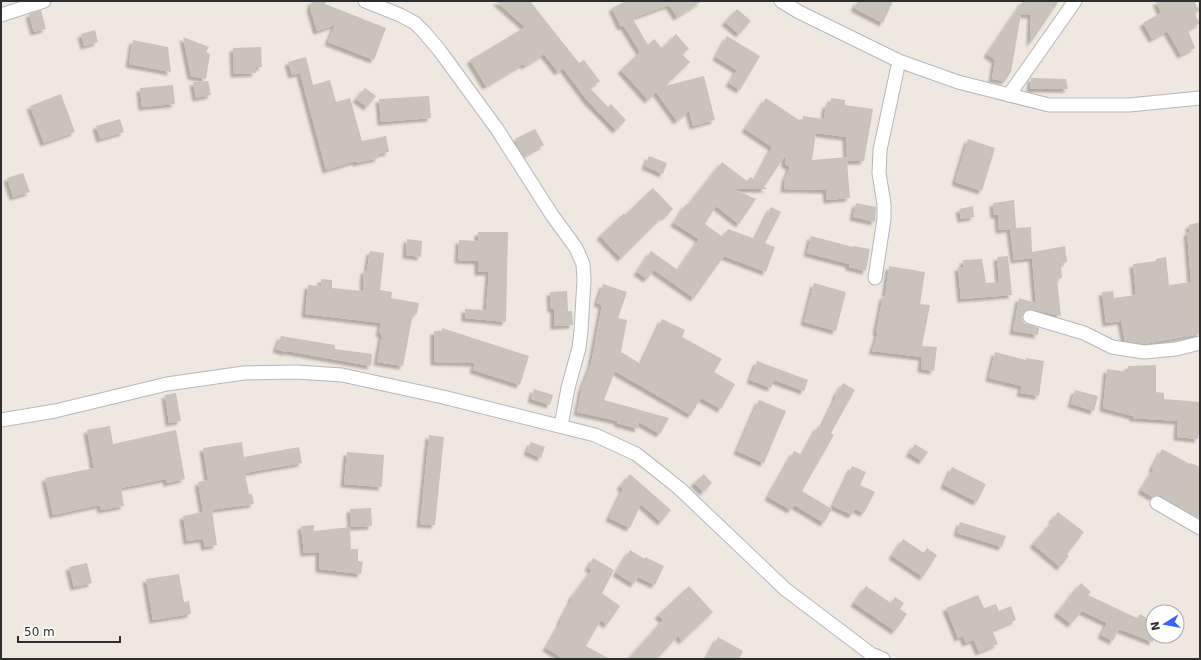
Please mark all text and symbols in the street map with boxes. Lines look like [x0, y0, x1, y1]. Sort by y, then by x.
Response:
north arrow [1145, 604, 1185, 644]
scale bar [18, 618, 120, 644]
text: N [1148, 620, 1163, 632]
text: 50 m [24, 625, 55, 639]

